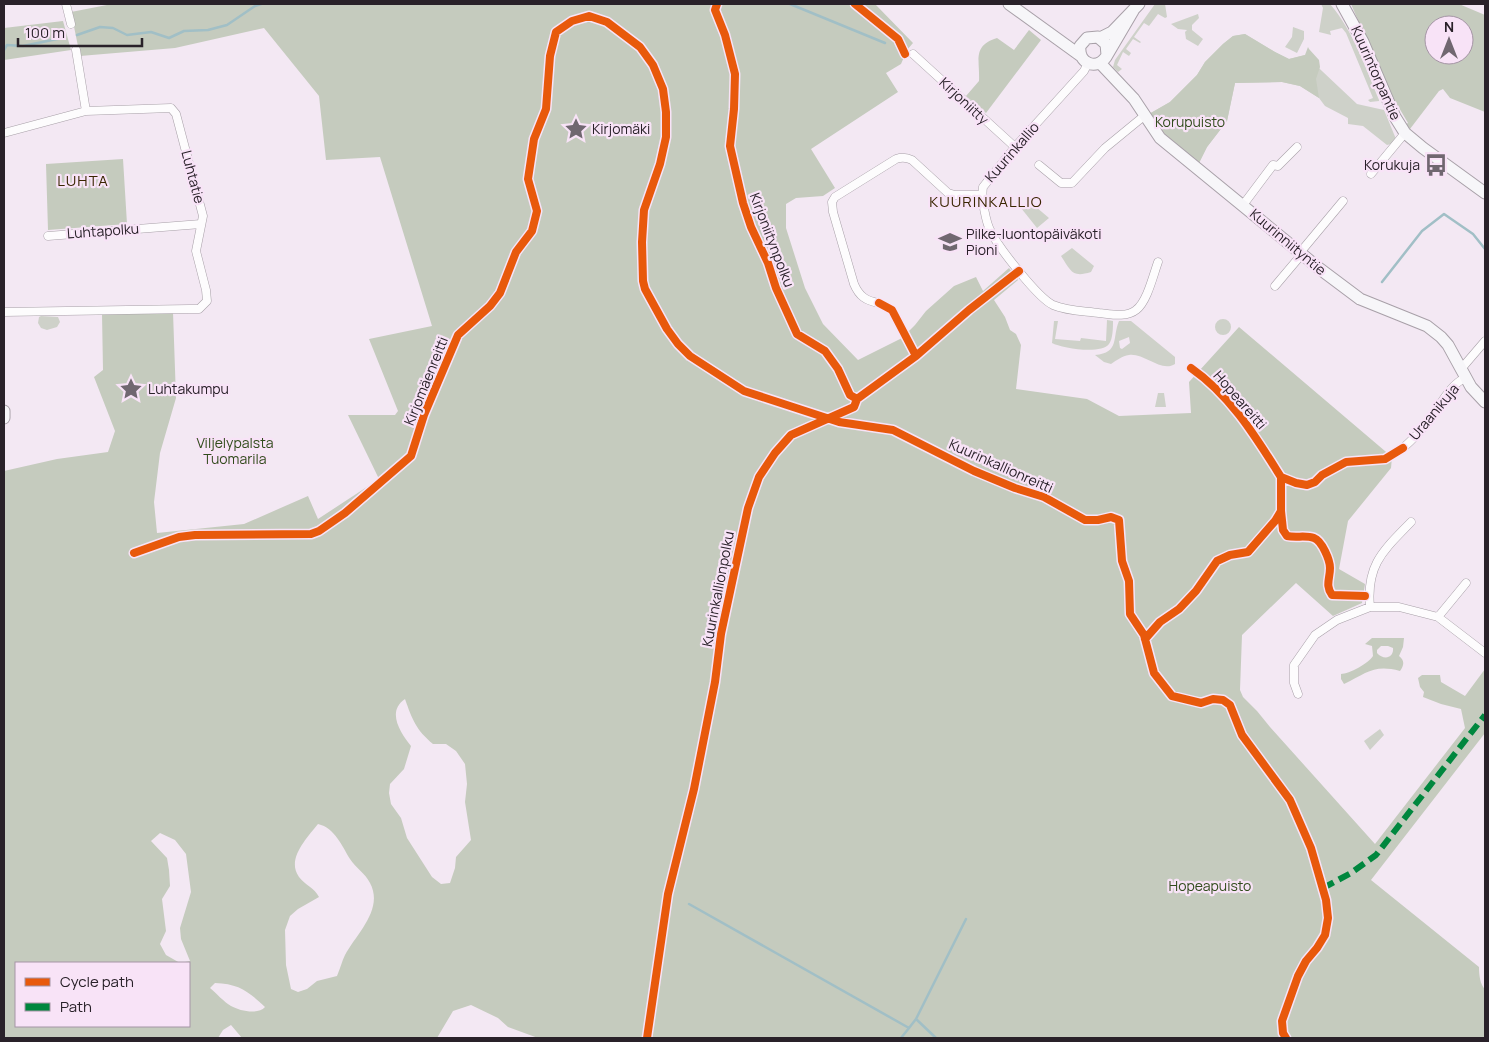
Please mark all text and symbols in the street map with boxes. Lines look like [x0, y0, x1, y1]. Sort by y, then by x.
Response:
scale bar [18, 15, 141, 47]
north arrow [1424, 15, 1474, 65]
text: N [1444, 17, 1454, 36]
text: 100 m [25, 22, 65, 43]
street label: Kuurintorpantie [1347, 23, 1406, 123]
street label: Kirjoniitty [936, 73, 994, 129]
park label: Korupuisto [1155, 112, 1225, 131]
place icon: Kirjomäki [563, 116, 589, 142]
street label: Kuurinkallio [980, 118, 1043, 186]
place label: Kirjomäki [592, 119, 650, 138]
street label: Luhtatie [177, 148, 210, 206]
bus stop icon: Korukuja [1423, 152, 1449, 178]
place label: Korukuja [1364, 155, 1420, 174]
district label: LUHTA [57, 170, 109, 191]
street label: Kirjoniitynpolku [746, 190, 799, 290]
district label: KUURINKALLIO [929, 191, 1043, 212]
street label: Kuurinniityntie [1246, 204, 1330, 279]
street label: Luhtapolku [66, 219, 140, 242]
place label: Pilke-luontopäiväkoti Pioni [966, 224, 1101, 259]
school or university icon: Pilke-luontopäiväkoti Pioni [937, 229, 963, 255]
street label: Kirjomäenreitti [399, 334, 452, 428]
street label: Hopeareitti [1210, 366, 1271, 433]
place icon: Luhtakumpu [118, 376, 144, 402]
place label: Luhtakumpu [148, 379, 229, 398]
street label: Uraanikuja [1404, 379, 1463, 444]
park label: Viljelypalsta Tuomarila [196, 433, 274, 468]
street label: Kuurinkallionreitti [946, 434, 1056, 497]
street label: Kuurinkallionpolku [697, 530, 738, 648]
park label: Hopeapuisto [1169, 876, 1251, 895]
legend [15, 962, 190, 1027]
text: Cycle path [60, 971, 134, 992]
text: Path [60, 996, 92, 1017]

